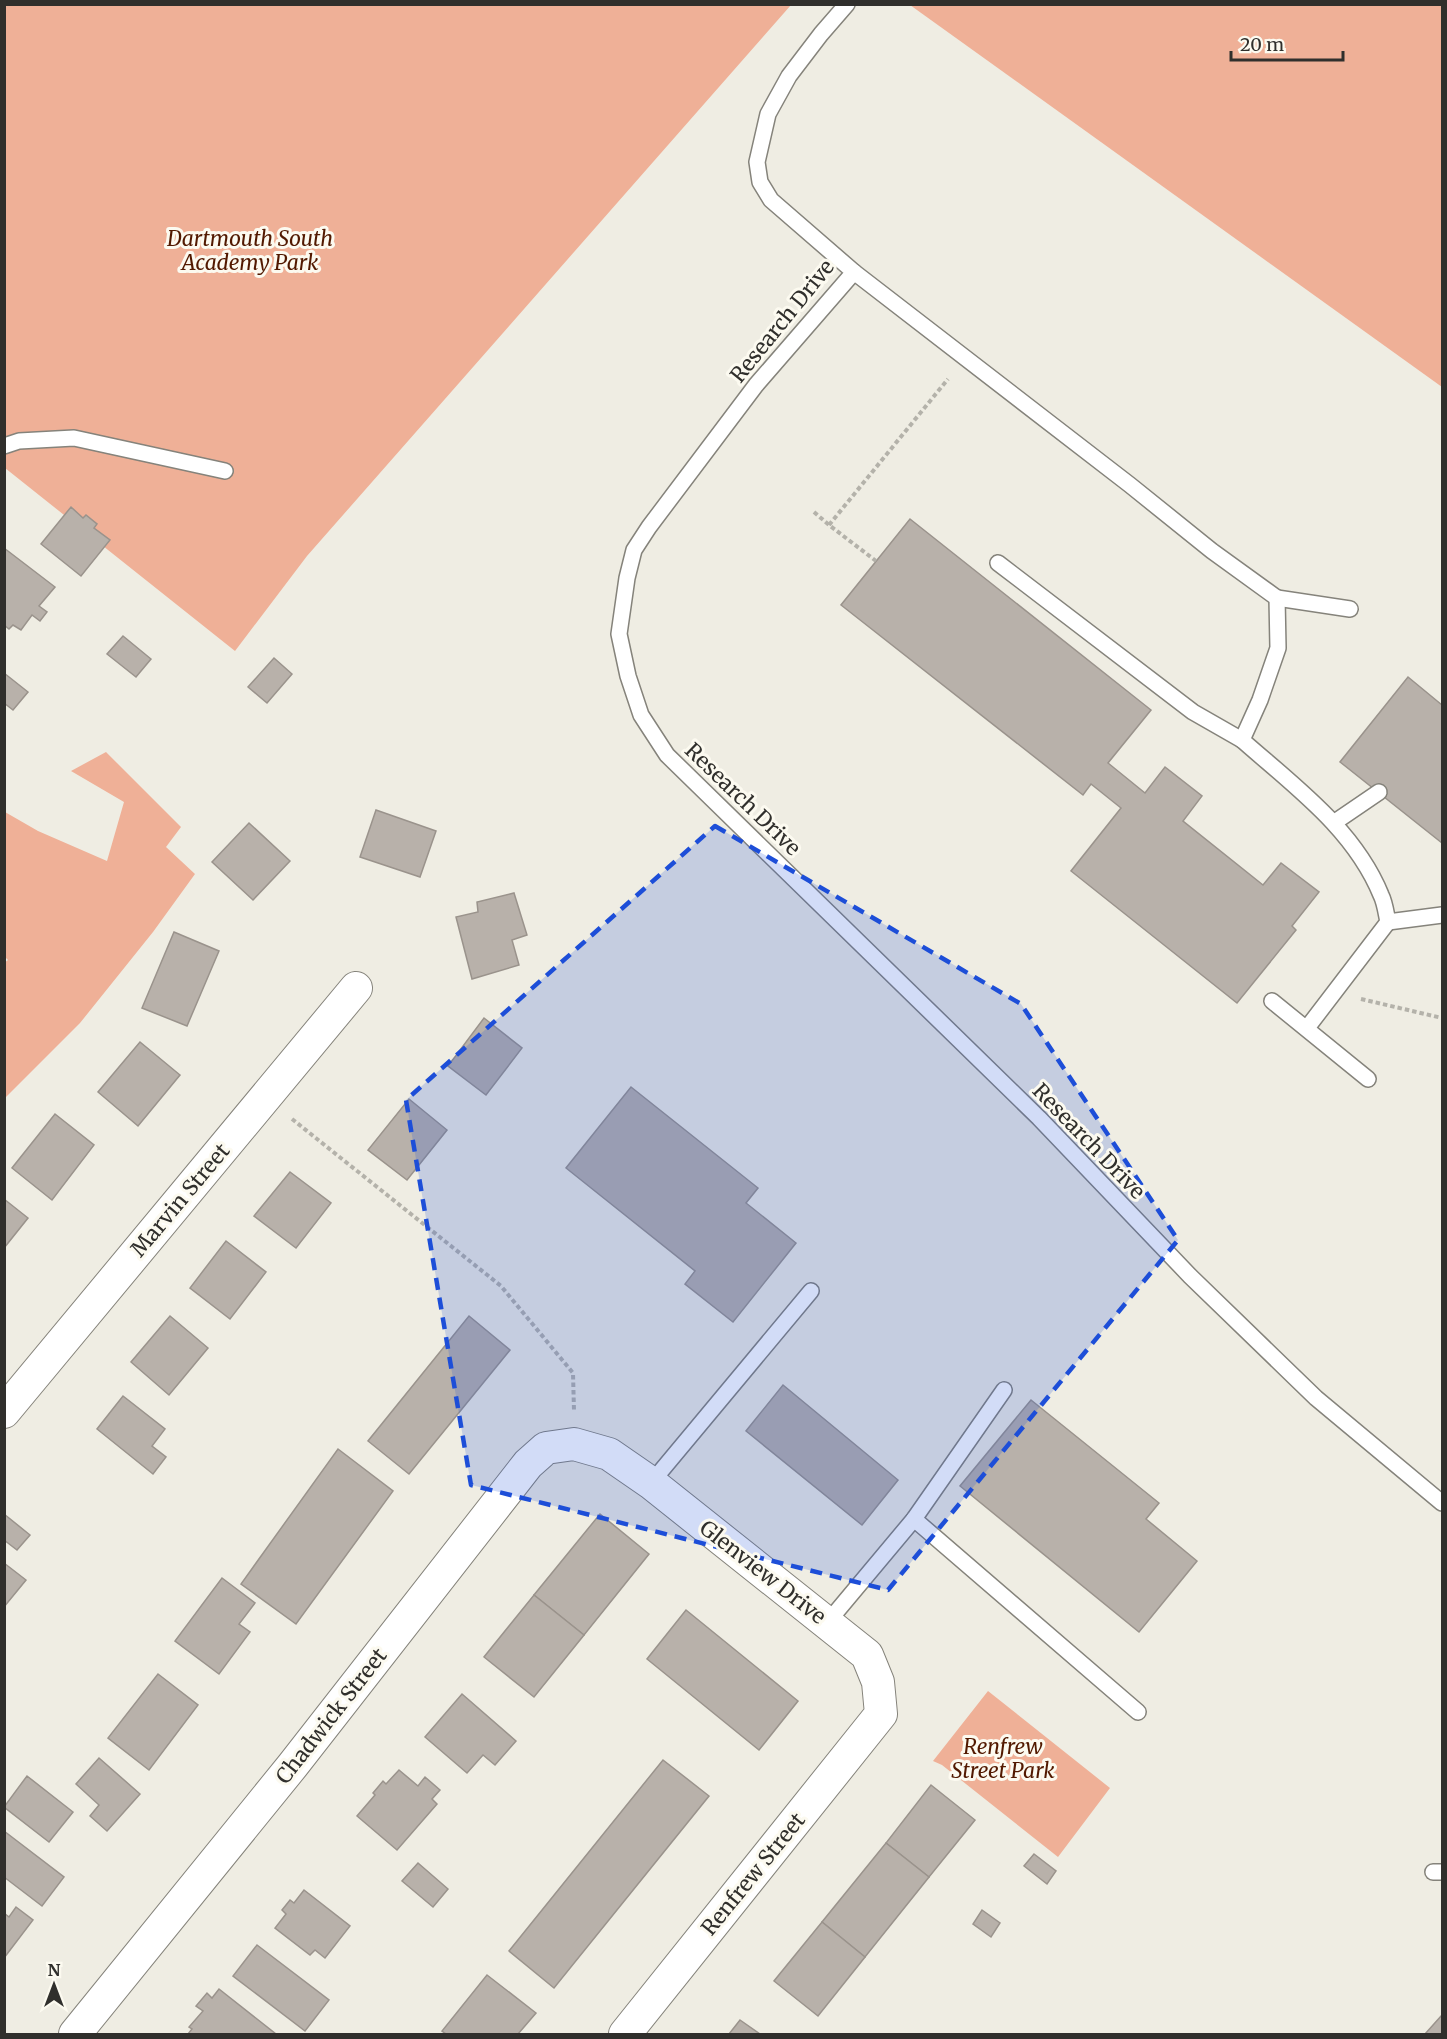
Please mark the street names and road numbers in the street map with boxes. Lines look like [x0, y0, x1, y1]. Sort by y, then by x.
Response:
street label: Research Drive [724, 254, 840, 388]
street label: Research Drive [679, 737, 807, 861]
street label: Research Drive [1027, 1077, 1151, 1205]
street label: Marvin Street [125, 1138, 235, 1262]
street label: Glenview Drive [694, 1514, 832, 1630]
street label: Chadwick Street [270, 1643, 392, 1789]
street label: Renfrew Street [695, 1807, 811, 1941]

